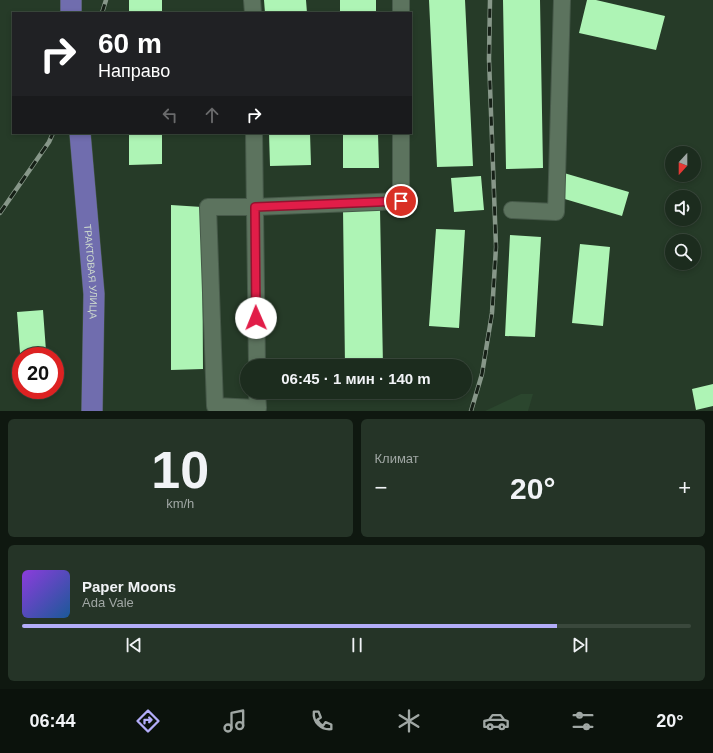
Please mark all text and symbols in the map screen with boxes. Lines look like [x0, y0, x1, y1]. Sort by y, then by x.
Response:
icon: right [32, 28, 84, 80]
text: 60 m [98, 28, 162, 59]
text: Направо [98, 61, 170, 81]
icon: left [159, 104, 181, 126]
icon: ahead [201, 104, 223, 126]
icon: right [243, 104, 265, 126]
north arrow [665, 146, 701, 182]
map controls [665, 146, 701, 270]
pin [384, 184, 418, 218]
icon: arrive [390, 190, 412, 212]
button: sound [665, 190, 701, 226]
street label: ТРАКТОВАЯ УЛИЦА [82, 224, 99, 319]
button: search [665, 234, 701, 270]
position arrow [235, 297, 277, 339]
speed limit sign: 20 [12, 347, 64, 399]
text: 06:45 · 1 мин · 140 m [281, 370, 431, 387]
text: 10 [151, 441, 209, 499]
text: Климат [375, 451, 419, 466]
text: 20° [510, 472, 555, 505]
text: − [375, 475, 387, 500]
text: + [678, 475, 691, 500]
text: km/h [166, 496, 194, 511]
text: Paper Moons [82, 578, 176, 595]
text: Ada Vale [82, 595, 134, 610]
icon: previous [123, 634, 145, 656]
icon: pause [346, 634, 368, 656]
icon: next [569, 634, 591, 656]
icon: directions [134, 707, 162, 735]
icon: music [221, 707, 249, 735]
icon: phone [308, 707, 336, 735]
icon: climate [395, 707, 423, 735]
icon: car [482, 707, 510, 735]
icon: filters [569, 707, 597, 735]
text: 06:44 [29, 711, 76, 731]
text: 20° [656, 711, 683, 731]

